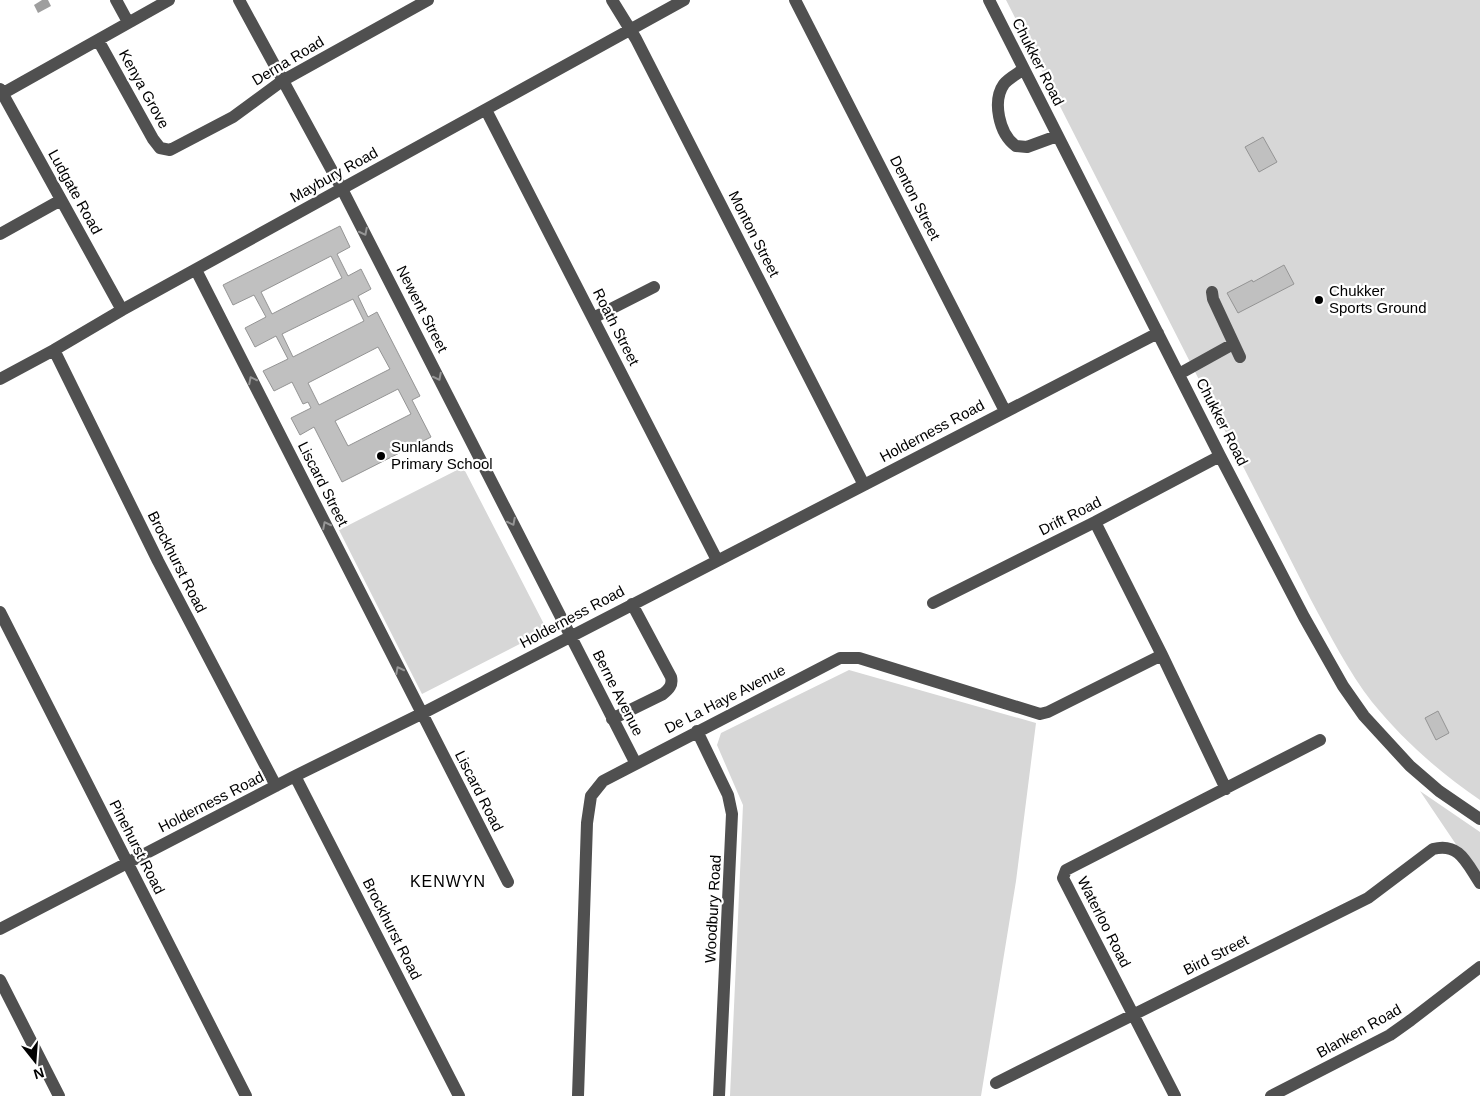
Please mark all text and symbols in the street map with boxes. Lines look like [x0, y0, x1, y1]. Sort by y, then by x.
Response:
street label: Chukker Road [1009, 15, 1068, 108]
street label: Derna Road [249, 32, 327, 89]
street label: Kenya Grove [116, 46, 173, 131]
street label: Maybury Road [287, 143, 381, 206]
street label: Ludgate Road [45, 146, 106, 237]
street label: Denton Street [887, 153, 944, 244]
street label: Monton Street [725, 188, 784, 280]
one-way arrow [358, 227, 368, 236]
street label: Newent Street [393, 263, 452, 356]
place label: Chukker Sports Ground [1329, 282, 1427, 316]
street label: Roath Street [590, 285, 644, 369]
marker: Chukker Sports Ground [1313, 294, 1325, 306]
one-way arrow [432, 372, 442, 381]
street label: Chukker Road [1193, 375, 1252, 468]
one-way arrow [248, 377, 258, 386]
street label: Holderness Road [877, 396, 987, 465]
place label: Sunlands Primary School [391, 438, 493, 472]
street label: Liscard Street [295, 439, 352, 530]
marker: Sunlands Primary School [375, 450, 387, 462]
street label: Drift Road [1036, 493, 1104, 538]
street label: Brockhurst Road [145, 508, 210, 615]
one-way arrow [506, 517, 516, 526]
one-way arrow [322, 522, 332, 531]
street label: Holderness Road [517, 582, 627, 651]
street label: Berne Avenue [590, 647, 647, 739]
street label: De La Haye Avenue [662, 661, 788, 736]
one-way arrow [395, 666, 405, 675]
street label: Liscard Road [452, 748, 507, 834]
street label: Holderness Road [155, 768, 266, 835]
street label: Pinehurst Road [106, 797, 168, 897]
street label: Woodbury Road [701, 855, 724, 963]
district label: KENWYN [410, 873, 486, 890]
street label: Waterloo Road [1074, 874, 1135, 970]
street label: Brockhurst Road [360, 875, 425, 982]
street label: Bird Street [1180, 931, 1252, 978]
street label: Blanken Road [1313, 1000, 1404, 1061]
north arrow [10, 1036, 60, 1086]
text: N [32, 1064, 46, 1083]

